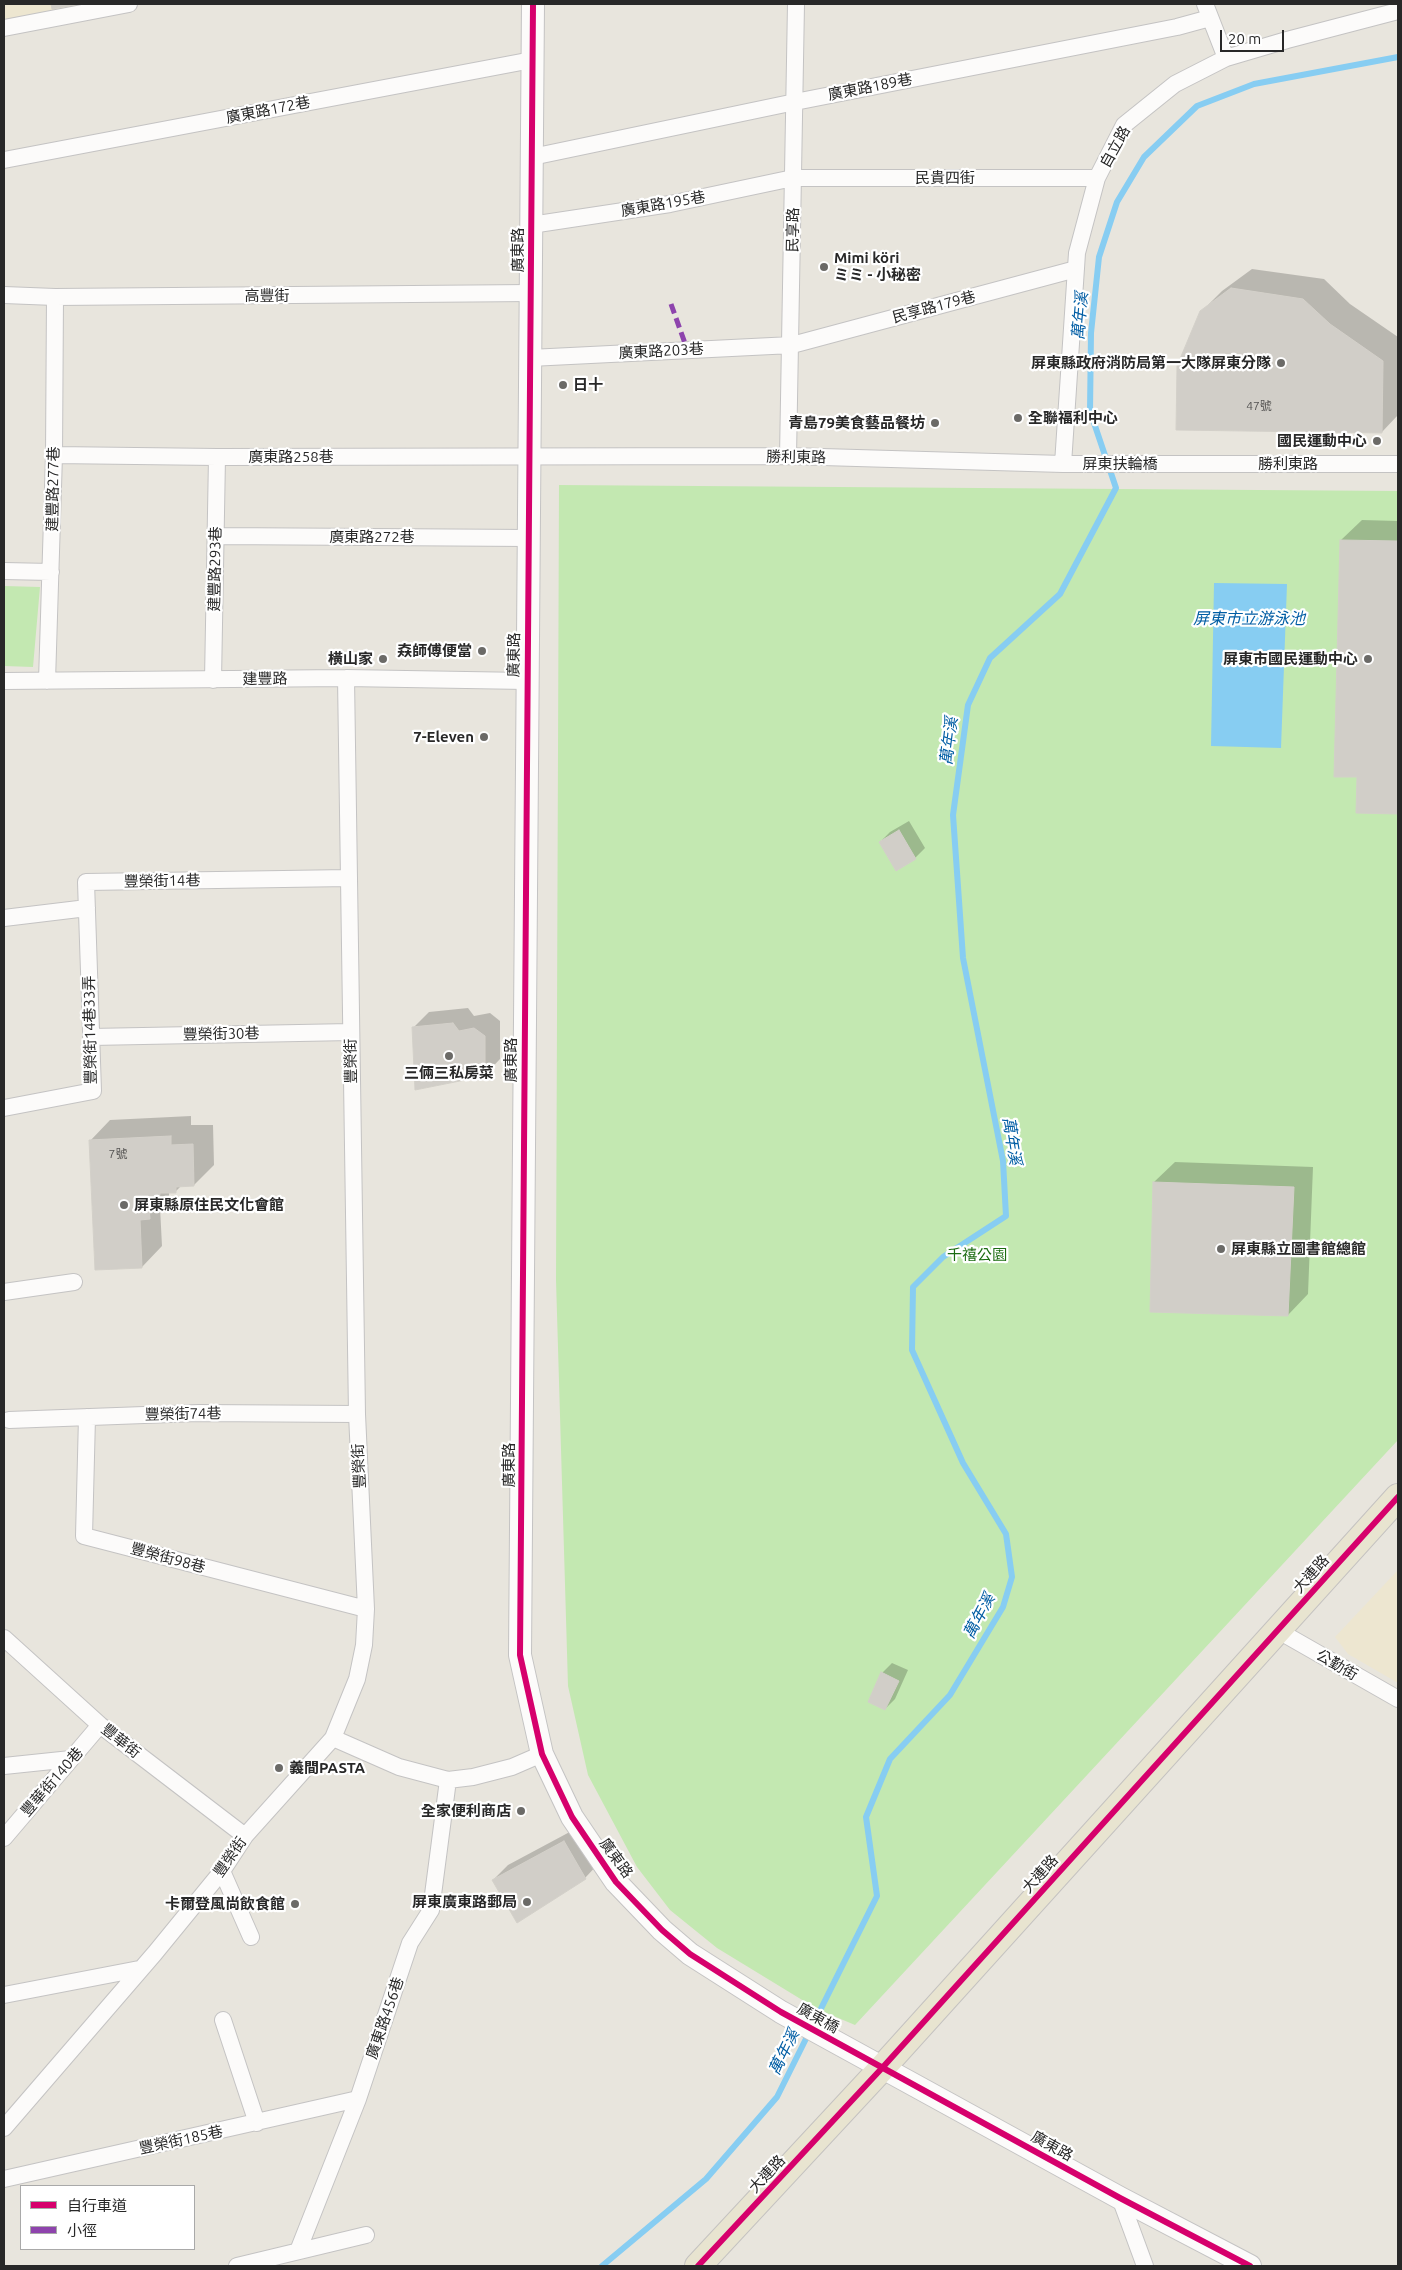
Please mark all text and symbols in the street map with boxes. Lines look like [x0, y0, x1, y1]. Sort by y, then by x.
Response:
scale bar [1222, 20, 1286, 52]
text: 20 m [1228, 30, 1261, 47]
street label: 廣東路189巷 [826, 70, 914, 104]
street label: 廣東路172巷 [224, 93, 312, 127]
street label: 自立路 [1096, 123, 1134, 171]
street label: 民貴四街 [915, 169, 975, 187]
street label: 廣東路195巷 [619, 188, 707, 220]
street label: 民享路 [784, 207, 802, 253]
street label: 廣東路 [509, 228, 527, 272]
place label: Mimi köri ミミ - 小秘密 [834, 249, 921, 284]
marker: Mimi köri ミミ - 小秘密 [818, 261, 830, 273]
street label: 高豐街 [245, 287, 289, 305]
street label: 民享路179巷 [890, 287, 978, 327]
water label: 萬年溪 [1068, 291, 1092, 341]
street label: 廣東路203巷 [618, 340, 704, 362]
place label: 屏東縣政府消防局第一大隊屏東分隊 [1031, 354, 1271, 372]
marker: 屏東縣政府消防局第一大隊屏東分隊 [1275, 357, 1287, 369]
place label: 日十 [573, 376, 603, 394]
marker: 日十 [557, 379, 569, 391]
house number: 47號 [1246, 399, 1272, 413]
place label: 全聯福利中心 [1028, 409, 1118, 427]
marker: 全聯福利中心 [1012, 412, 1024, 424]
place label: 青島79美食藝品餐坊 [788, 414, 925, 432]
marker: 青島79美食藝品餐坊 [929, 417, 941, 429]
place label: 國民運動中心 [1277, 432, 1367, 450]
marker: 國民運動中心 [1371, 435, 1383, 447]
street label: 建豐路277巷 [43, 446, 63, 532]
street label: 勝利東路 [766, 447, 826, 467]
street label: 廣東路258巷 [248, 448, 334, 466]
street label: 屏東扶輪橋 [1083, 455, 1157, 473]
street label: 勝利東路 [1258, 455, 1318, 473]
street label: 建豐路293巷 [205, 526, 225, 612]
street label: 廣東路272巷 [329, 528, 415, 546]
water label: 屏東市立游泳池 [1193, 609, 1305, 629]
street label: 廣東路 [505, 632, 523, 678]
place label: 𡘙師傅便當 [397, 642, 472, 660]
marker: 𡘙師傅便當 [476, 645, 488, 657]
place label: 橫山家 [328, 650, 373, 668]
place label: 屏東市國民運動中心 [1223, 650, 1358, 668]
marker: 橫山家 [377, 653, 389, 665]
marker: 屏東市國民運動中心 [1362, 653, 1374, 665]
street label: 建豐路 [242, 670, 288, 688]
water label: 萬年溪 [937, 716, 961, 766]
place label: 7-Eleven [413, 728, 474, 746]
marker: 7-Eleven [478, 731, 490, 743]
street label: 豐榮街14巷 [123, 871, 201, 891]
street label: 豐榮街14巷33弄 [80, 975, 100, 1085]
street label: 豐榮街30巷 [182, 1024, 260, 1044]
street label: 豐榮街 [342, 1038, 360, 1084]
street label: 廣東路 [502, 1038, 520, 1082]
marker: 三倆三私房菜 [443, 1050, 455, 1062]
place label: 三倆三私房菜 [404, 1064, 494, 1082]
water label: 萬年溪 [999, 1116, 1025, 1166]
house number: 7號 [109, 1147, 127, 1161]
place label: 屏東縣原住民文化會館 [134, 1196, 284, 1214]
marker: 屏東縣原住民文化會館 [118, 1199, 130, 1211]
place label: 屏東縣立圖書館總館 [1231, 1240, 1366, 1258]
marker: 屏東縣立圖書館總館 [1215, 1243, 1227, 1255]
park label: 千禧公園 [947, 1246, 1007, 1264]
street label: 豐榮街74巷 [144, 1404, 222, 1424]
street label: 豐榮街 [349, 1443, 369, 1489]
street label: 廣東路 [500, 1443, 518, 1487]
street label: 豐榮街98巷 [129, 1539, 207, 1577]
street label: 大連路 [1289, 1551, 1333, 1597]
water label: 萬年溪 [959, 1590, 999, 1642]
street label: 公勤街 [1313, 1646, 1361, 1684]
street label: 豐華街 [98, 1720, 144, 1762]
street label: 豐華街140巷 [17, 1744, 87, 1820]
place label: 義間PASTA [289, 1759, 365, 1777]
marker: 義間PASTA [273, 1762, 285, 1774]
place label: 全家便利商店 [421, 1802, 511, 1820]
marker: 全家便利商店 [515, 1805, 527, 1817]
street label: 豐榮街 [210, 1833, 250, 1881]
street label: 廣東路 [595, 1835, 637, 1881]
street label: 大連路 [1018, 1851, 1062, 1897]
place label: 屏東廣東路郵局 [412, 1893, 517, 1911]
place label: 卡爾登風尚飲食館 [165, 1895, 285, 1913]
marker: 屏東廣東路郵局 [521, 1896, 533, 1908]
marker: 卡爾登風尚飲食館 [289, 1898, 301, 1910]
street label: 廣東路456巷 [363, 1975, 407, 2061]
street label: 廣東橋 [794, 1999, 842, 2037]
water label: 萬年溪 [765, 2026, 803, 2078]
street label: 豐榮街185巷 [137, 2122, 225, 2158]
street label: 廣東路 [1028, 2127, 1076, 2165]
street label: 大連路 [745, 2151, 789, 2197]
legend [20, 2185, 195, 2250]
text: 自行車道 [67, 2197, 127, 2214]
text: 小徑 [67, 2222, 97, 2239]

